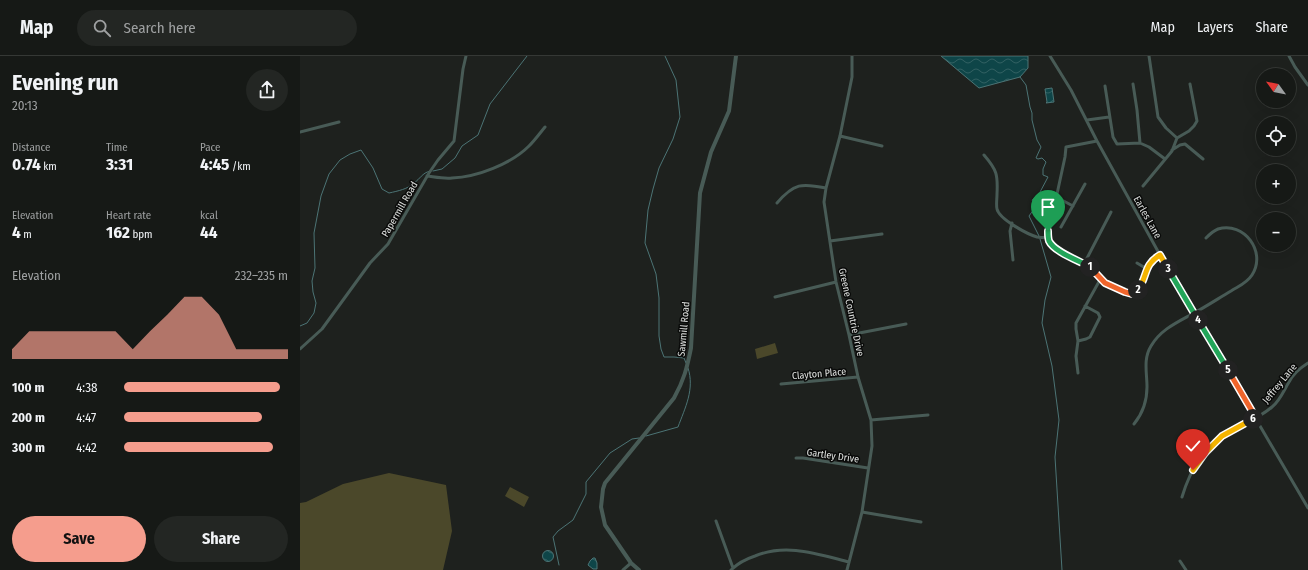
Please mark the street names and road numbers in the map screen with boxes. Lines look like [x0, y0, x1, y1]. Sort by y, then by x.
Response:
street label: Papermill Road [379, 180, 421, 239]
street label: Earles Lane [1131, 194, 1164, 241]
street label: Greene Countrie Drive [836, 267, 866, 357]
street label: Sawmill Road [676, 301, 692, 357]
street label: Jeffrey Lane [1260, 361, 1300, 406]
street label: Clayton Place [791, 366, 847, 382]
street label: Gartley Drive [806, 446, 860, 466]

